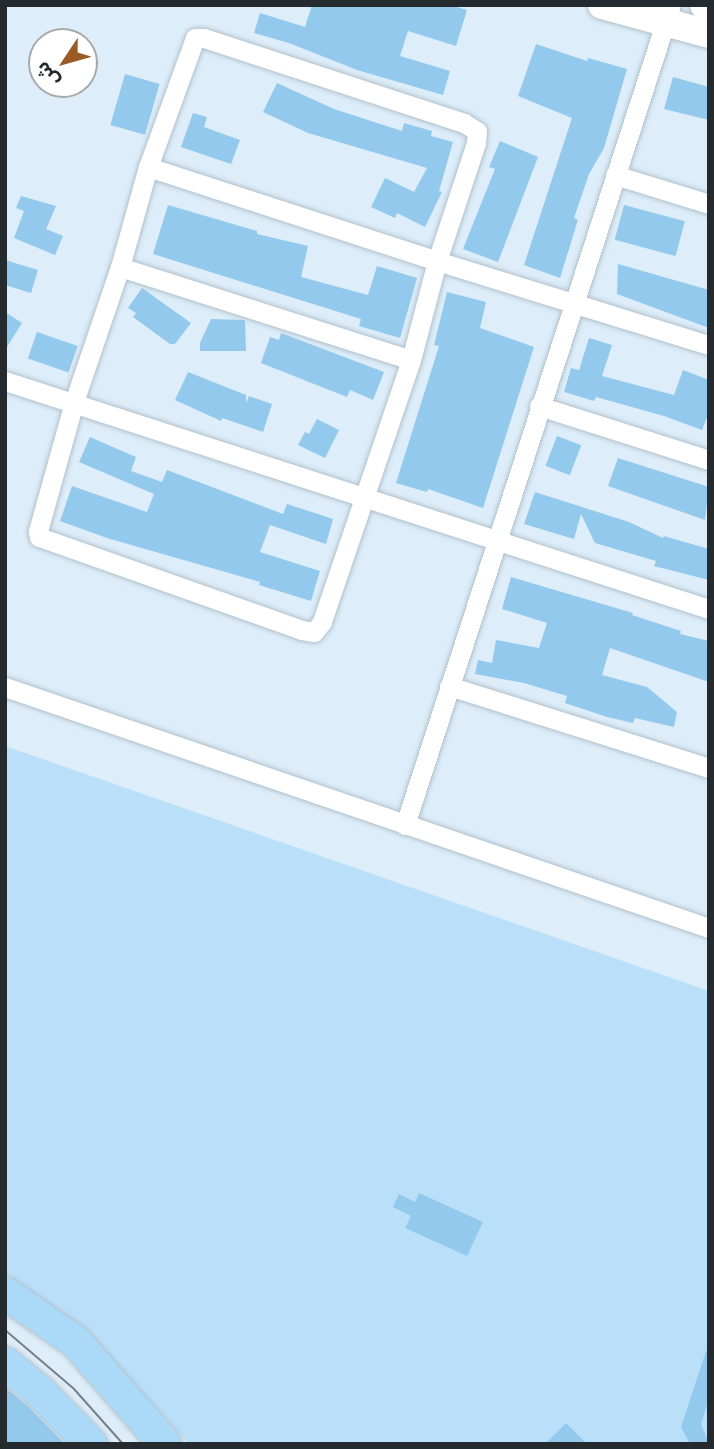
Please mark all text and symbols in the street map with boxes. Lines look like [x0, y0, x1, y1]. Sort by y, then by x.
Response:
north arrow [28, 28, 98, 98]
text: ش [30, 57, 64, 92]

